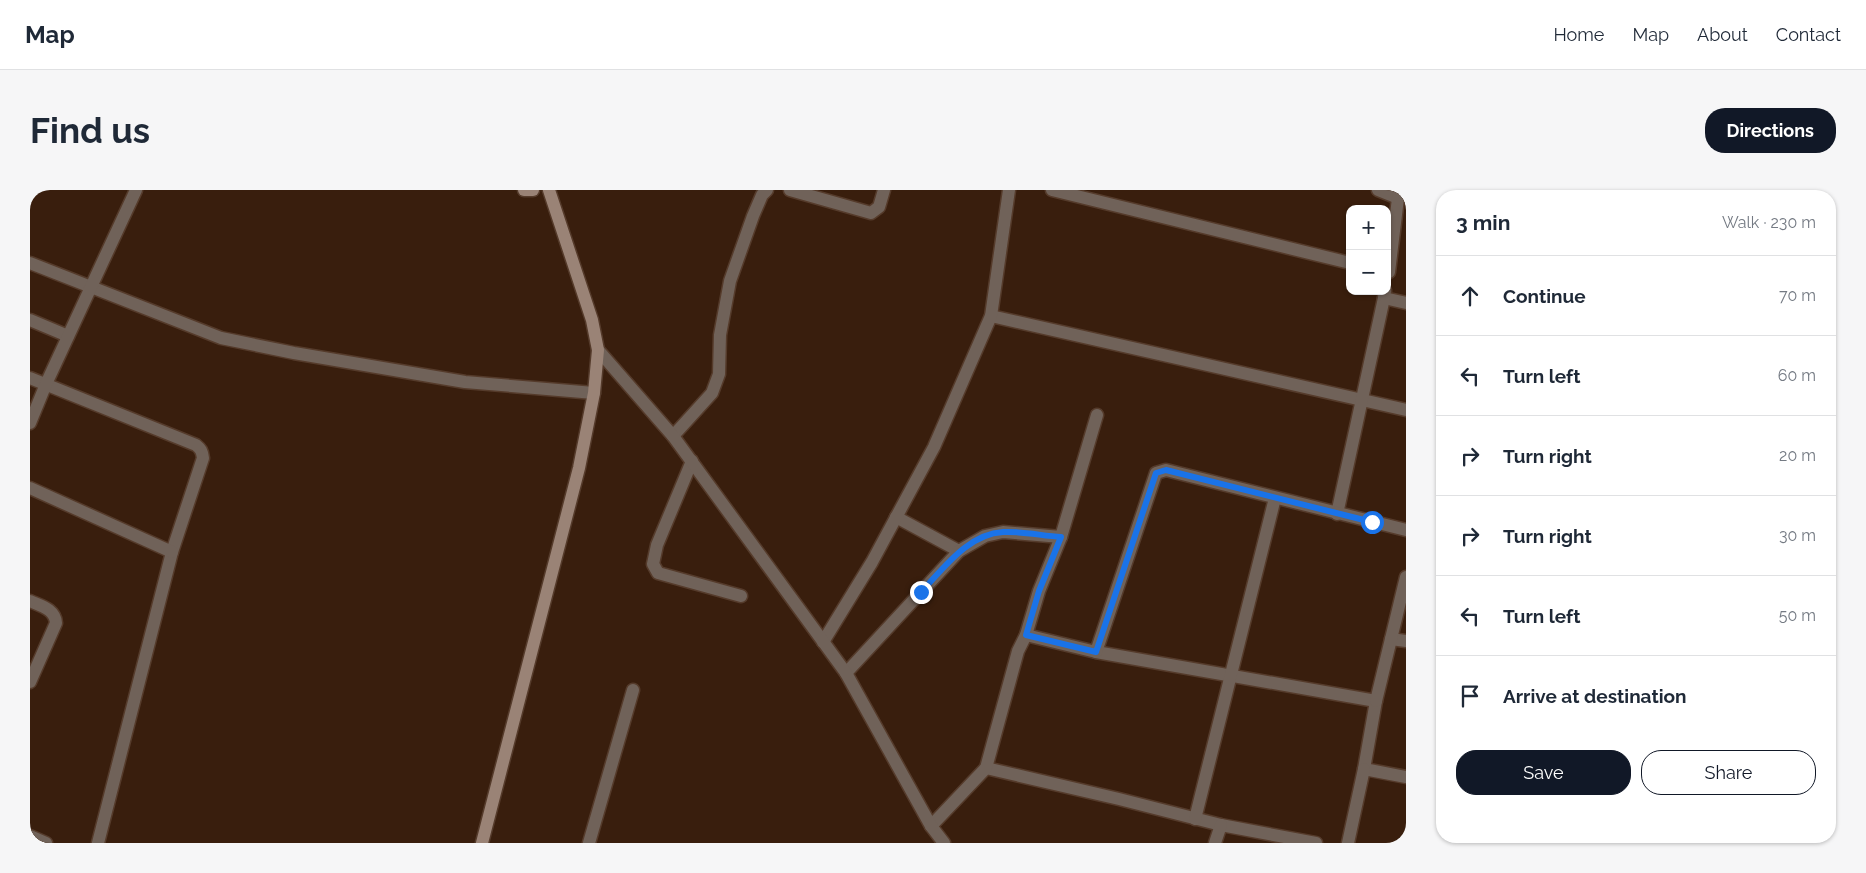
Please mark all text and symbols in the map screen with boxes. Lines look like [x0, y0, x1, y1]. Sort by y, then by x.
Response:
text: Map [25, 20, 75, 49]
text: Home [1553, 24, 1604, 45]
text: Map [1632, 24, 1669, 45]
text: About [1697, 24, 1748, 45]
text: Contact [1776, 24, 1841, 45]
button: Directions [1705, 108, 1836, 153]
text: Find us [30, 110, 150, 151]
map controls [1346, 205, 1391, 295]
button: + [1346, 205, 1391, 250]
text: 3 min [1456, 210, 1510, 235]
text: Walk · 230 m [1722, 213, 1816, 232]
button: − [1346, 250, 1391, 295]
icon: ahead [1456, 282, 1484, 310]
text: Continue [1503, 285, 1586, 307]
text: 70 m [1779, 286, 1816, 305]
icon: left [1456, 362, 1484, 390]
text: Turn left [1503, 365, 1580, 387]
text: 60 m [1778, 366, 1816, 385]
icon: right [1456, 442, 1484, 470]
text: Turn right [1503, 445, 1592, 467]
text: 20 m [1779, 446, 1816, 465]
route start [1361, 511, 1384, 534]
icon: right [1456, 522, 1484, 550]
text: Turn right [1503, 525, 1592, 547]
text: 30 m [1779, 526, 1816, 545]
route end [910, 581, 933, 604]
icon: left [1456, 602, 1484, 630]
text: Turn left [1503, 605, 1580, 627]
text: 50 m [1779, 606, 1816, 625]
icon: arrive [1456, 682, 1484, 710]
text: Arrive at destination [1503, 685, 1687, 707]
button: Save [1456, 750, 1631, 795]
button: Share [1641, 750, 1816, 795]

